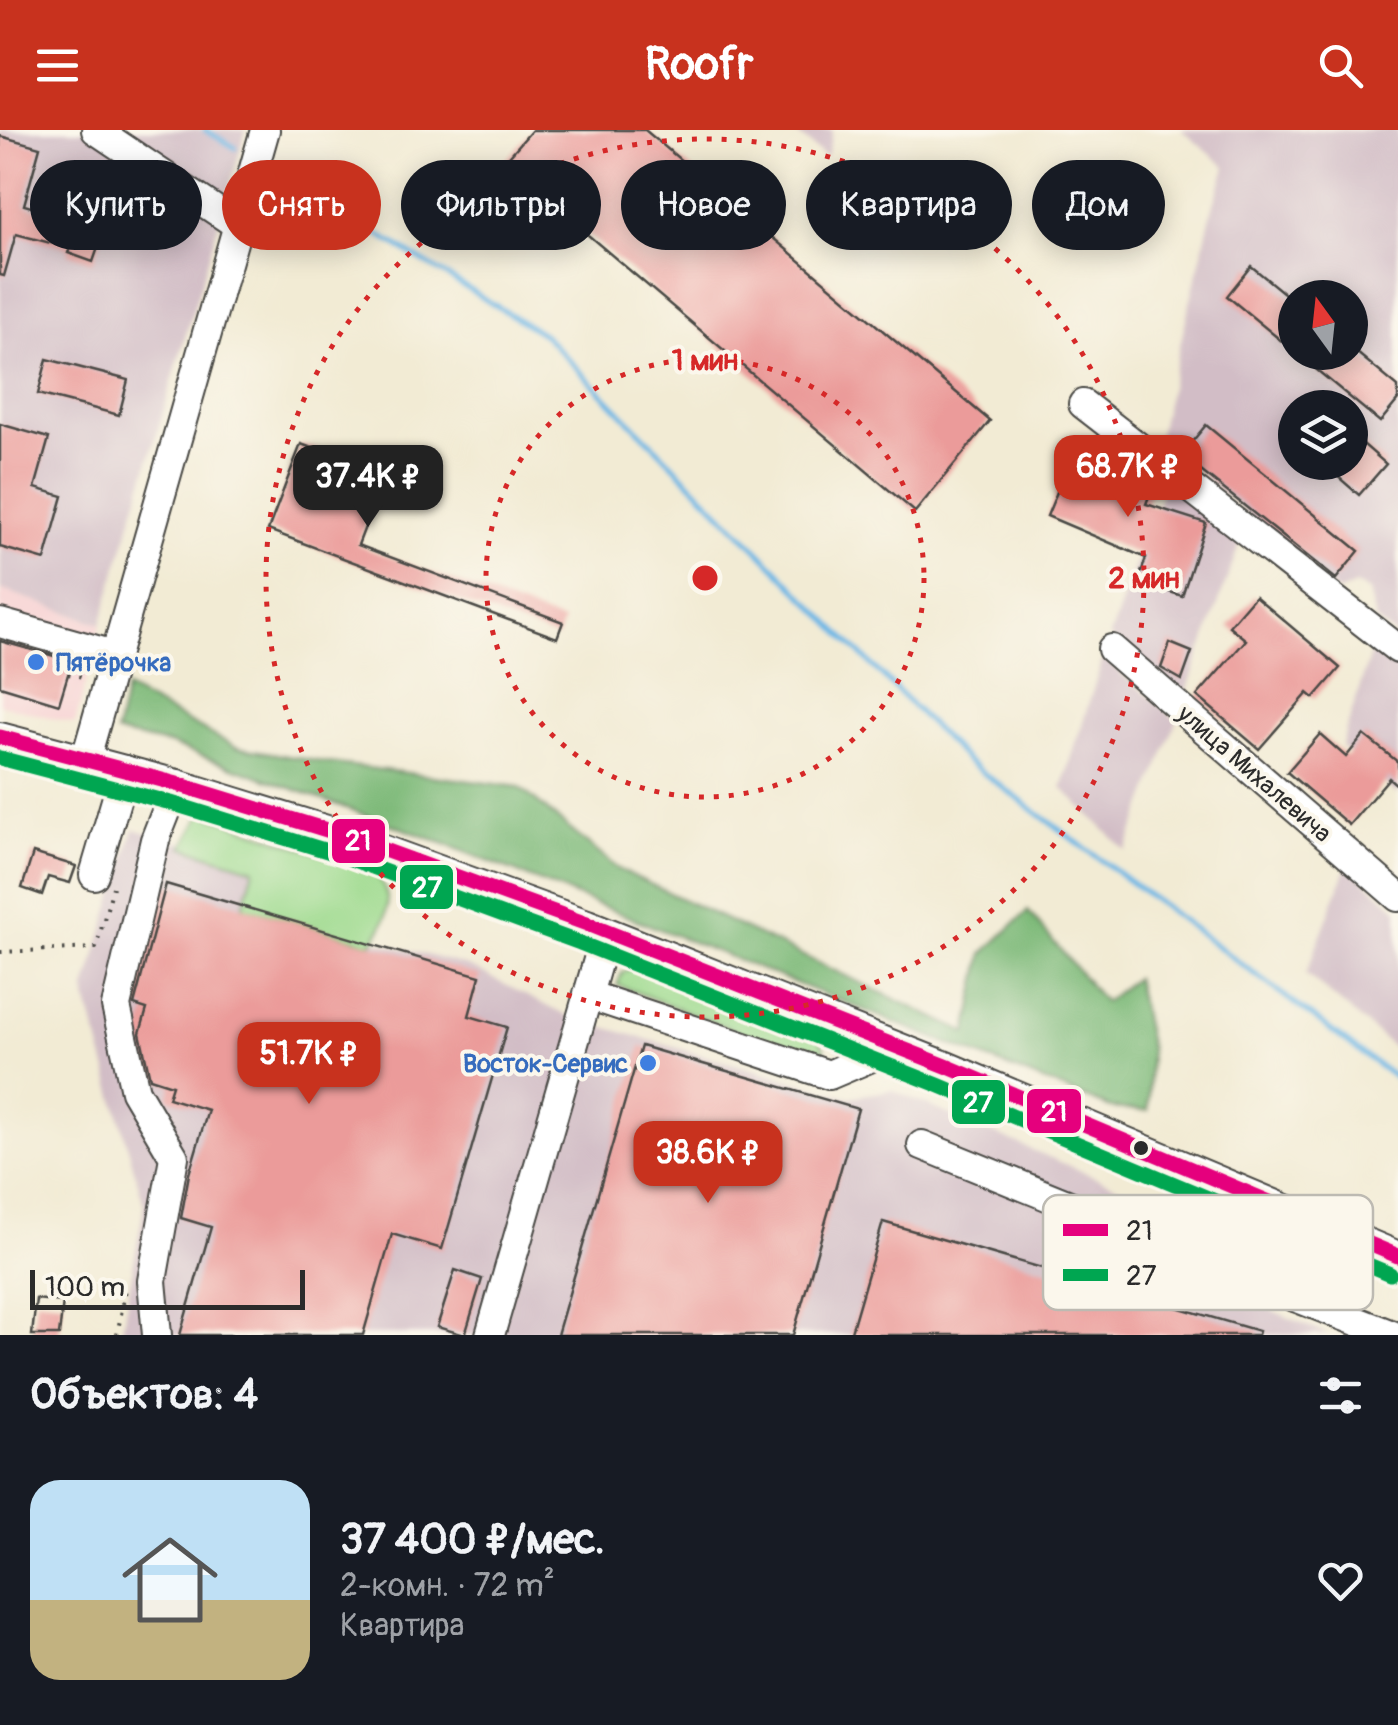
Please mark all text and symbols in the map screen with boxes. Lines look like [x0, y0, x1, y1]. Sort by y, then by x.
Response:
text: Roofr [645, 37, 753, 93]
icon: menu [30, 38, 85, 93]
icon: search [1313, 38, 1368, 93]
chip: Купить [30, 160, 202, 250]
chip: Снять [222, 160, 381, 250]
chip: Фильтры [401, 160, 601, 250]
chip: Новое [621, 160, 786, 250]
chip: Квартира [806, 160, 1012, 250]
chip: Дом [1032, 160, 1165, 250]
north arrow [1278, 280, 1368, 370]
map controls [1278, 280, 1368, 480]
text: 1 мин [672, 342, 738, 379]
button: layers [1278, 390, 1368, 480]
pin: 68.7K ₽ [1036, 435, 1220, 520]
pin: 37.4K ₽ [276, 445, 460, 530]
text: 68.7K ₽ [1076, 447, 1180, 487]
text: 37.4K ₽ [315, 457, 421, 497]
centre of rings [687, 560, 723, 596]
text: 2 мин [1108, 560, 1180, 597]
place label: Пятёрочка [56, 648, 172, 679]
marker: Пятёрочка [25, 651, 47, 673]
street label: улица Михалевича [1170, 698, 1337, 849]
line badge: 21 [330, 817, 387, 865]
text: 21 [345, 824, 371, 859]
line badge: 27 [398, 863, 455, 911]
text: 27 [412, 871, 442, 906]
pin: 51.7K ₽ [217, 1022, 401, 1107]
text: 51.7K ₽ [259, 1034, 359, 1074]
place label: Восток-Сервис [463, 1049, 628, 1080]
marker: Восток-Сервис [637, 1052, 659, 1074]
line badge: 27 [950, 1078, 1007, 1126]
text: 27 [963, 1086, 993, 1121]
line badge: 21 [1025, 1087, 1083, 1135]
text: 21 [1041, 1095, 1067, 1130]
pin: 38.6K ₽ [616, 1121, 800, 1206]
text: 38.6K ₽ [655, 1133, 761, 1173]
unlabelled marker [1131, 1138, 1151, 1158]
legend [1043, 1195, 1373, 1310]
text: 21 [1126, 1214, 1153, 1249]
text: 27 [1126, 1259, 1157, 1294]
scale bar [30, 1265, 305, 1310]
text: 100 m [45, 1270, 125, 1305]
icon: filters [1313, 1368, 1368, 1423]
text: Объектов: 4 [30, 1369, 258, 1421]
text: 37 400 ₽/мес. [340, 1514, 605, 1566]
icon: home [110, 1520, 230, 1640]
icon: heart [1313, 1553, 1368, 1608]
text: 2-комн. · 72 m² [340, 1566, 555, 1606]
text: Квартира [340, 1606, 464, 1646]

